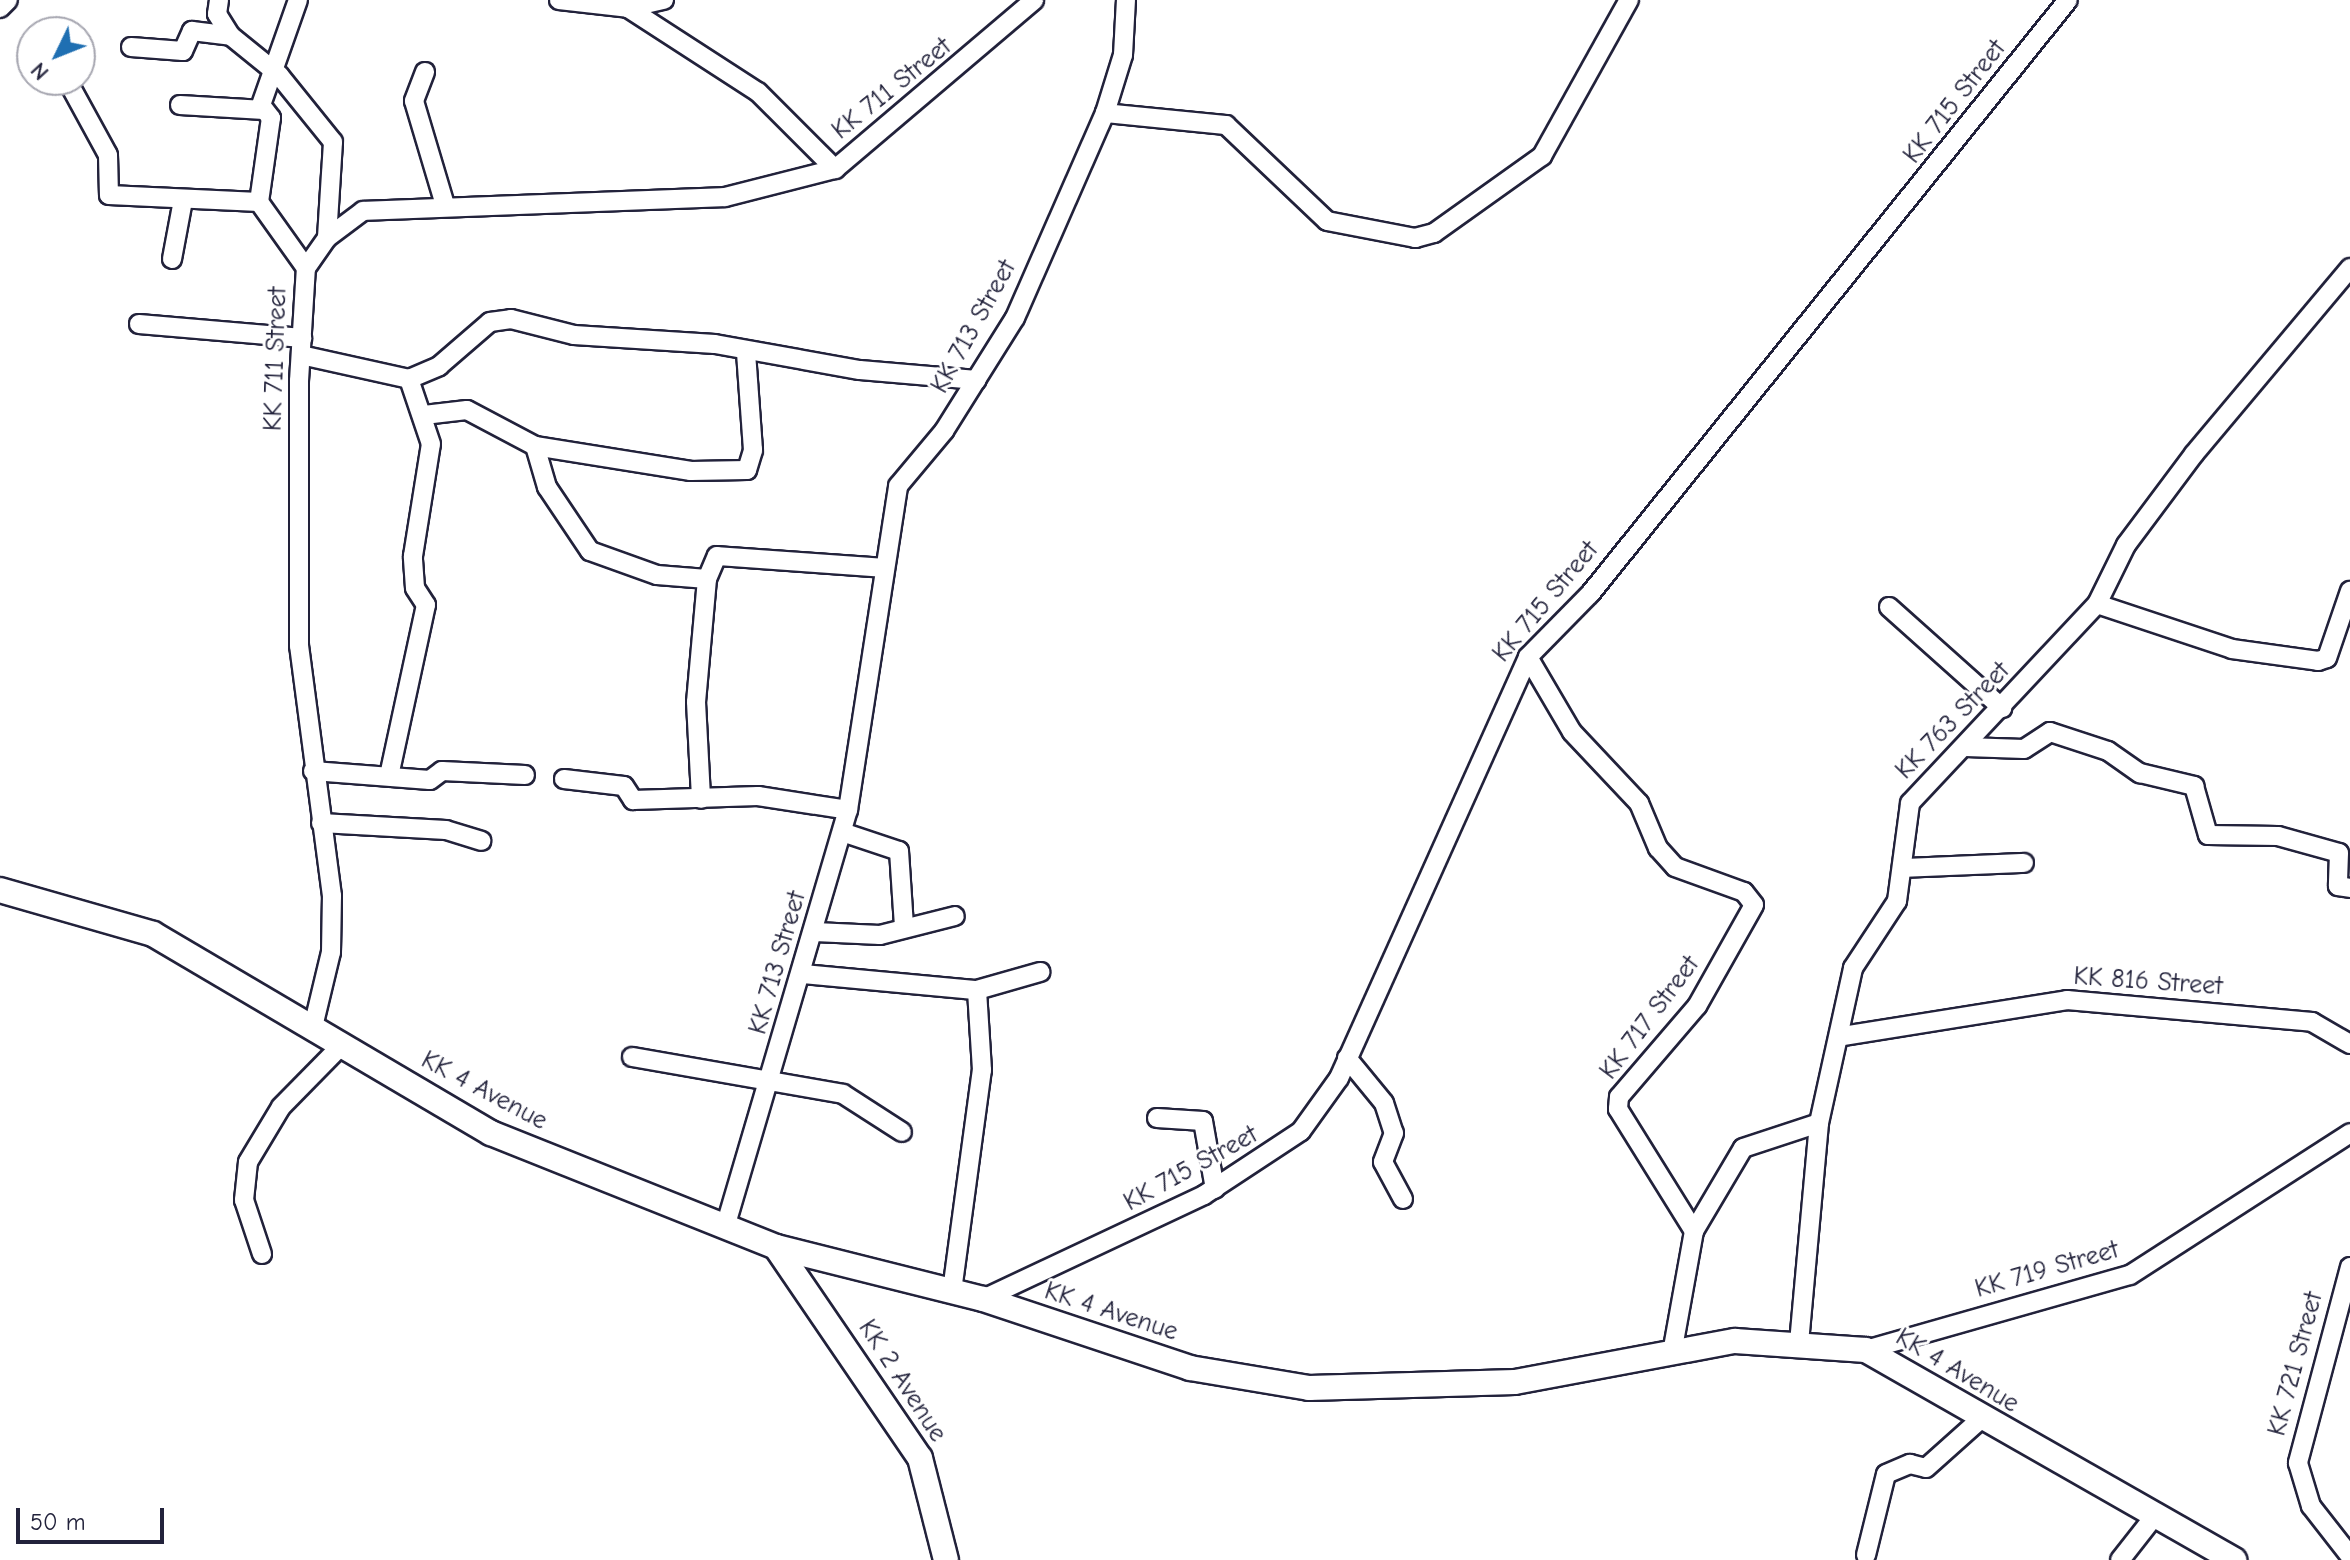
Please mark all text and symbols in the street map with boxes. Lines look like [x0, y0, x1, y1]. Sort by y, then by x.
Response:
north arrow [16, 16, 96, 96]
street label: KK 711 Street [826, 31, 958, 147]
street label: KK 715 Street [1897, 34, 2013, 170]
text: N [26, 57, 54, 85]
street label: KK 713 Street [925, 255, 1023, 399]
street label: KK 711 Street [258, 286, 294, 432]
street label: KK 715 Street [1486, 535, 1606, 669]
street label: KK 763 Street [1889, 656, 2017, 786]
street label: KK 713 Street [743, 888, 813, 1038]
street label: KK 717 Street [1593, 950, 1707, 1086]
street label: KK 816 Street [2072, 961, 2224, 1003]
street label: KK 4 Avenue [416, 1045, 552, 1137]
street label: KK 715 Street [1119, 1119, 1263, 1219]
street label: KK 719 Street [1972, 1235, 2122, 1305]
street label: KK 4 Avenue [1040, 1276, 1182, 1348]
street label: KK 721 Street [2262, 1289, 2330, 1439]
street label: KK 2 Avenue [851, 1314, 953, 1448]
street label: KK 4 Avenue [1890, 1322, 2024, 1420]
scale bar [20, 1492, 168, 1542]
text: 50 m [30, 1508, 86, 1536]

